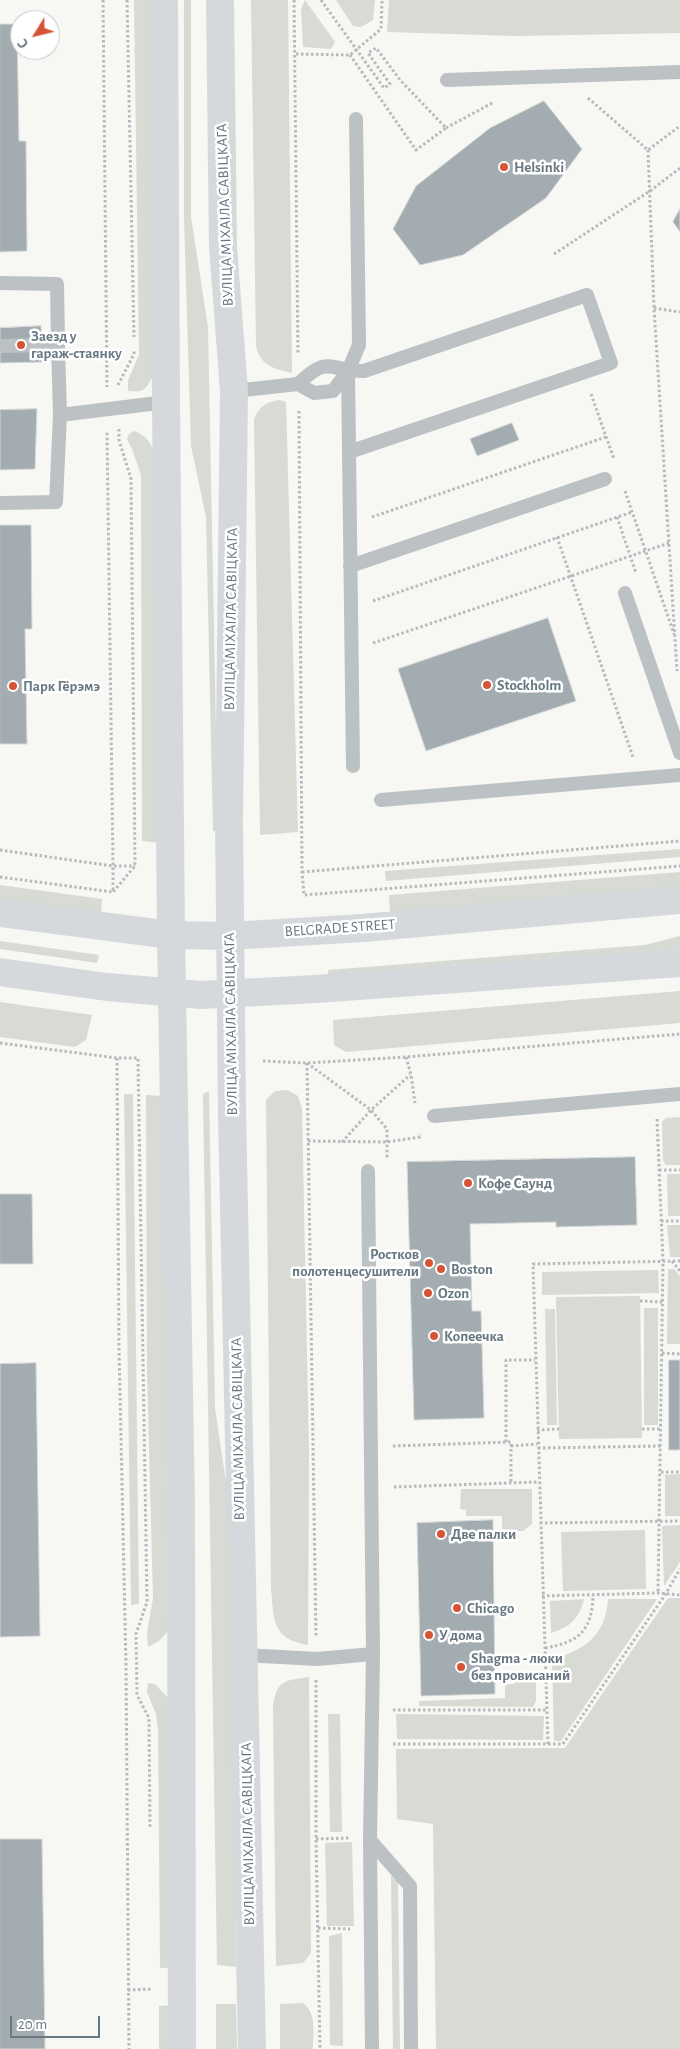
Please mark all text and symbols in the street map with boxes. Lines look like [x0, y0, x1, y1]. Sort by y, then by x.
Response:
north arrow [10, 10, 60, 60]
text: С [16, 36, 32, 50]
street label: ВУЛІЦА МІХАІЛА САВІЦКАГА [213, 123, 237, 307]
place label: Helsinki [514, 158, 564, 176]
marker: Helsinki [498, 161, 510, 173]
place label: Заезд у гараж-стаянку [31, 327, 122, 362]
marker: Заезд у гараж-стаянку [15, 339, 27, 351]
street label: ВУЛІЦА МІХАІЛА САВІЦКАГА [220, 527, 242, 711]
place label: Stockholm [497, 676, 561, 694]
place label: Парк Гёрэмэ [23, 677, 100, 695]
marker: Stockholm [481, 679, 493, 691]
marker: Парк Гёрэмэ [7, 680, 19, 692]
street label: BELGRADE STREET [284, 915, 396, 941]
street label: ВУЛІЦА МІХАІЛА САВІЦКАГА [220, 932, 242, 1116]
place label: Кофе Саунд [478, 1174, 552, 1192]
marker: Кофе Саунд [462, 1177, 474, 1189]
place label: Ростков полотенцесушители [292, 1245, 419, 1280]
marker: Ростков полотенцесушители [423, 1257, 435, 1269]
place label: Boston [451, 1260, 493, 1278]
marker: Boston [435, 1263, 447, 1275]
place label: Ozon [438, 1284, 469, 1302]
marker: Ozon [422, 1287, 434, 1299]
place label: Копеечка [444, 1327, 504, 1345]
marker: Копеечка [428, 1330, 440, 1342]
street label: ВУЛІЦА МІХАІЛА САВІЦКАГА [227, 1337, 249, 1521]
place label: Две палки [451, 1525, 516, 1543]
marker: Две палки [435, 1528, 447, 1540]
place label: Chicago [467, 1599, 514, 1617]
marker: Chicago [451, 1602, 463, 1614]
place label: У дома [439, 1626, 482, 1644]
marker: У дома [423, 1629, 435, 1641]
place label: Shagma - люки без провисаний [471, 1649, 570, 1684]
marker: Shagma - люки без провисаний [455, 1661, 467, 1673]
street label: ВУЛІЦА МІХАІЛА САВІЦКАГА [237, 1742, 259, 1926]
scale bar [12, 2006, 102, 2038]
text: 20 m [18, 2017, 47, 2032]

